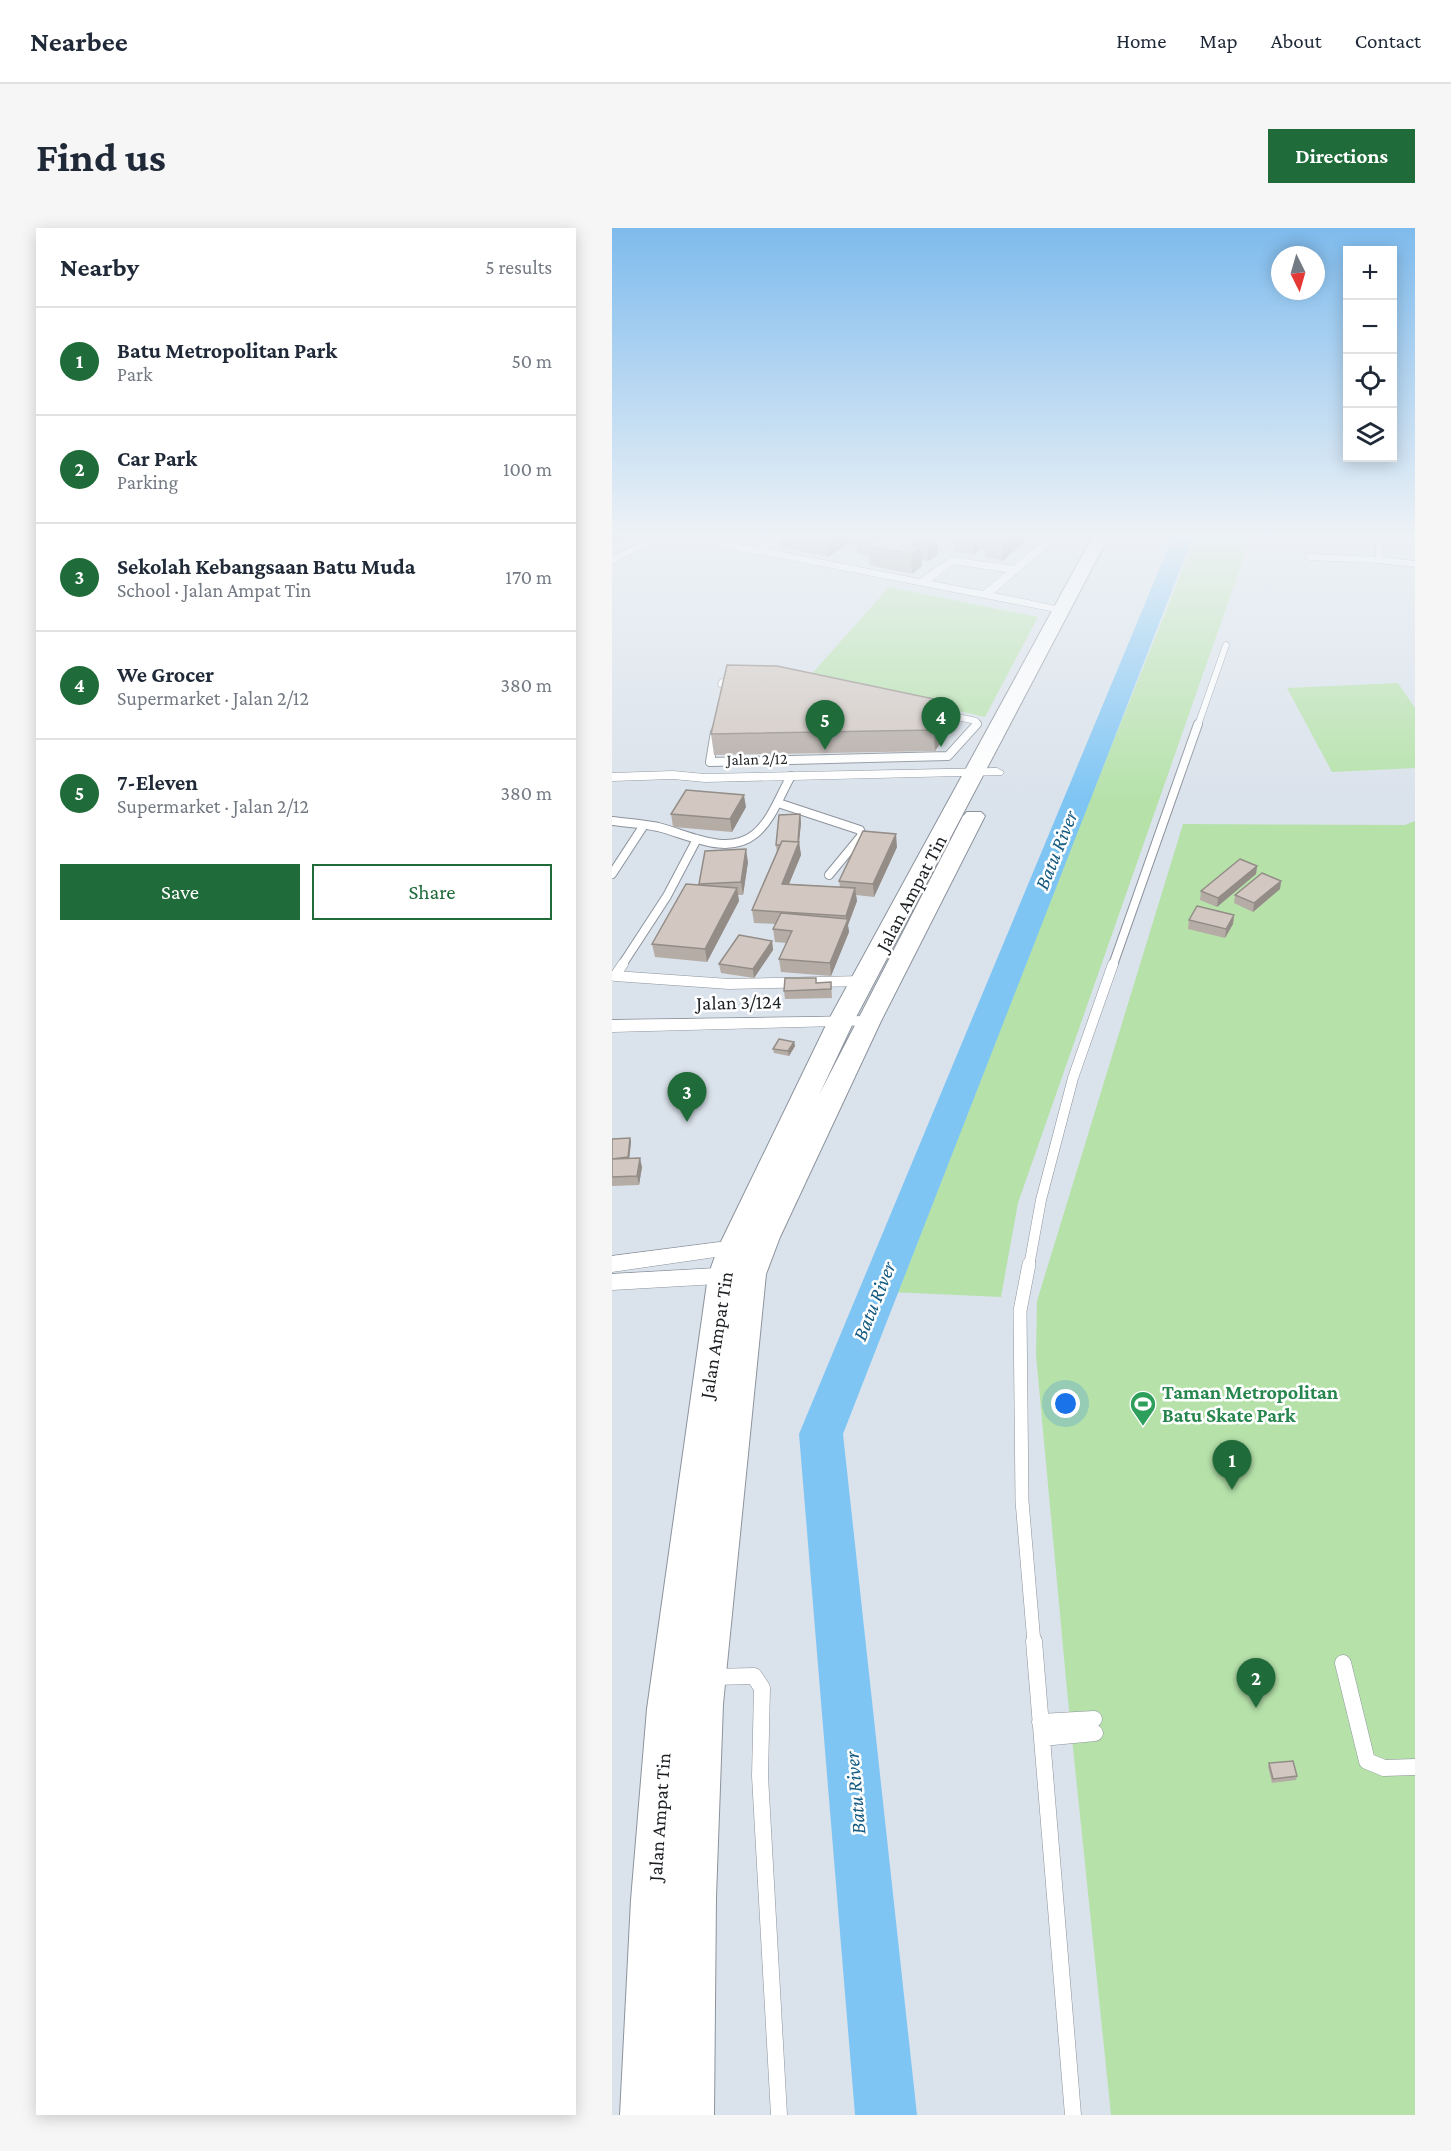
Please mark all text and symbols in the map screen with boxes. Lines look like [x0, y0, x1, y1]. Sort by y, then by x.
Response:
text: Nearbee [30, 26, 128, 57]
text: Home [1116, 29, 1166, 53]
text: Map [1199, 29, 1238, 53]
text: About [1271, 29, 1322, 53]
text: Contact [1355, 29, 1421, 53]
button: Directions [1268, 129, 1415, 183]
text: Find us [36, 133, 166, 180]
north arrow [1271, 246, 1325, 300]
map controls [1343, 246, 1397, 462]
button: + [1343, 246, 1397, 300]
text: Nearby [60, 253, 139, 282]
text: 5 results [485, 256, 552, 278]
button: − [1343, 300, 1397, 354]
text: Batu Metropolitan Park [117, 338, 337, 363]
text: 1 [76, 350, 83, 372]
text: 50 m [511, 350, 552, 372]
button: locate [1343, 354, 1397, 408]
text: Park [117, 363, 153, 385]
button: layers [1343, 408, 1397, 462]
text: Car Park [117, 446, 197, 471]
text: 2 [74, 458, 85, 480]
text: 100 m [503, 458, 552, 480]
text: Parking [117, 471, 178, 493]
text: Sekolah Kebangsaan Batu Muda [117, 554, 415, 579]
text: 3 [75, 566, 84, 588]
text: 170 m [505, 566, 552, 588]
text: School · Jalan Ampat Tin [117, 579, 311, 601]
text: We Grocer [117, 662, 214, 687]
text: 4 [74, 674, 85, 696]
text: 380 m [501, 674, 552, 696]
text: Supermarket · Jalan 2/12 [117, 687, 309, 709]
pin: 4 [922, 698, 960, 747]
pin: 5 [806, 700, 844, 750]
street label: Jalan 2/12 [724, 750, 788, 769]
text: 7-Eleven [117, 770, 198, 795]
text: 5 [75, 782, 84, 804]
text: 380 m [501, 782, 552, 804]
text: Supermarket · Jalan 2/12 [117, 795, 309, 817]
water label: Batu River [1029, 806, 1083, 893]
street label: Jalan Ampat Tin [870, 831, 952, 957]
button: Save [60, 864, 300, 920]
button: Share [312, 864, 552, 920]
street label: Jalan 3/124 [694, 990, 782, 1015]
pin: 3 [668, 1072, 706, 1122]
water label: Batu River [847, 1257, 901, 1344]
street label: Jalan Ampat Tin [695, 1270, 738, 1402]
place label: Taman Metropolitan Batu Skate Park [1162, 1381, 1339, 1426]
your location [1051, 1389, 1080, 1418]
sports icon: Taman Metropolitan Batu Skate Park [1128, 1389, 1158, 1427]
pin: 1 [1212, 1440, 1252, 1490]
pin: 2 [1236, 1658, 1276, 1708]
water label: Batu River [839, 1750, 871, 1835]
street label: Jalan Ampat Tin [643, 1752, 675, 1884]

